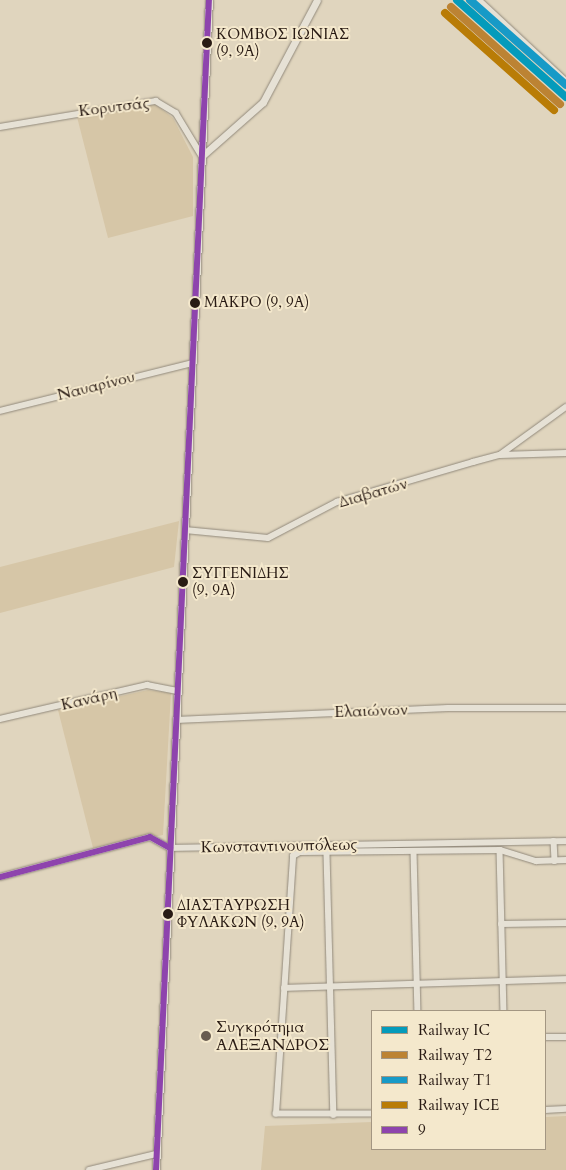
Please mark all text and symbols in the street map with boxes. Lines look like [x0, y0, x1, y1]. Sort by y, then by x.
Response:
place label: ΚΟΜΒΟΣ ΙΩΝΙΑΣ (9, 9Α) [216, 25, 349, 60]
marker: ΚΟΜΒΟΣ ΙΩΝΙΑΣ (9, 9Α) [202, 38, 212, 48]
street label: Κορυτσάς [77, 93, 151, 121]
place label: ΜΑΚΡΟ (9, 9Α) [204, 294, 309, 312]
marker: ΜΑΚΡΟ (9, 9Α) [190, 298, 200, 308]
street label: Ναυαρίνου [55, 367, 137, 405]
street label: Διαβατών [336, 474, 410, 512]
place label: ΣΥΓΓΕΝΙΔΗΣ (9, 9Α) [192, 564, 289, 599]
marker: ΣΥΓΓΕΝΙΔΗΣ (9, 9Α) [178, 577, 188, 587]
street label: Κανάρη [59, 683, 119, 715]
street label: Ελαιώνων [334, 700, 408, 722]
street label: Κωνσταντινουπόλεως [200, 835, 358, 857]
place label: ΔΙΑΣΤΑΥΡΩΣΗ ΦΥΛΑΚΩΝ (9, 9Α) [177, 896, 304, 931]
marker: ΔΙΑΣΤΑΥΡΩΣΗ ΦΥΛΑΚΩΝ (9, 9Α) [163, 909, 173, 919]
legend [371, 1010, 546, 1150]
place label: Συγκρότημα ΑΛΕΞΑΝΔΡΟΣ [216, 1017, 329, 1055]
text: Railway IC [418, 1020, 490, 1040]
marker: Συγκρότημα ΑΛΕΞΑΝΔΡΟΣ [200, 1030, 212, 1042]
text: Railway T2 [418, 1045, 492, 1065]
text: Railway T1 [418, 1070, 492, 1090]
text: Railway ICE [418, 1095, 499, 1115]
text: 9 [418, 1120, 426, 1140]

